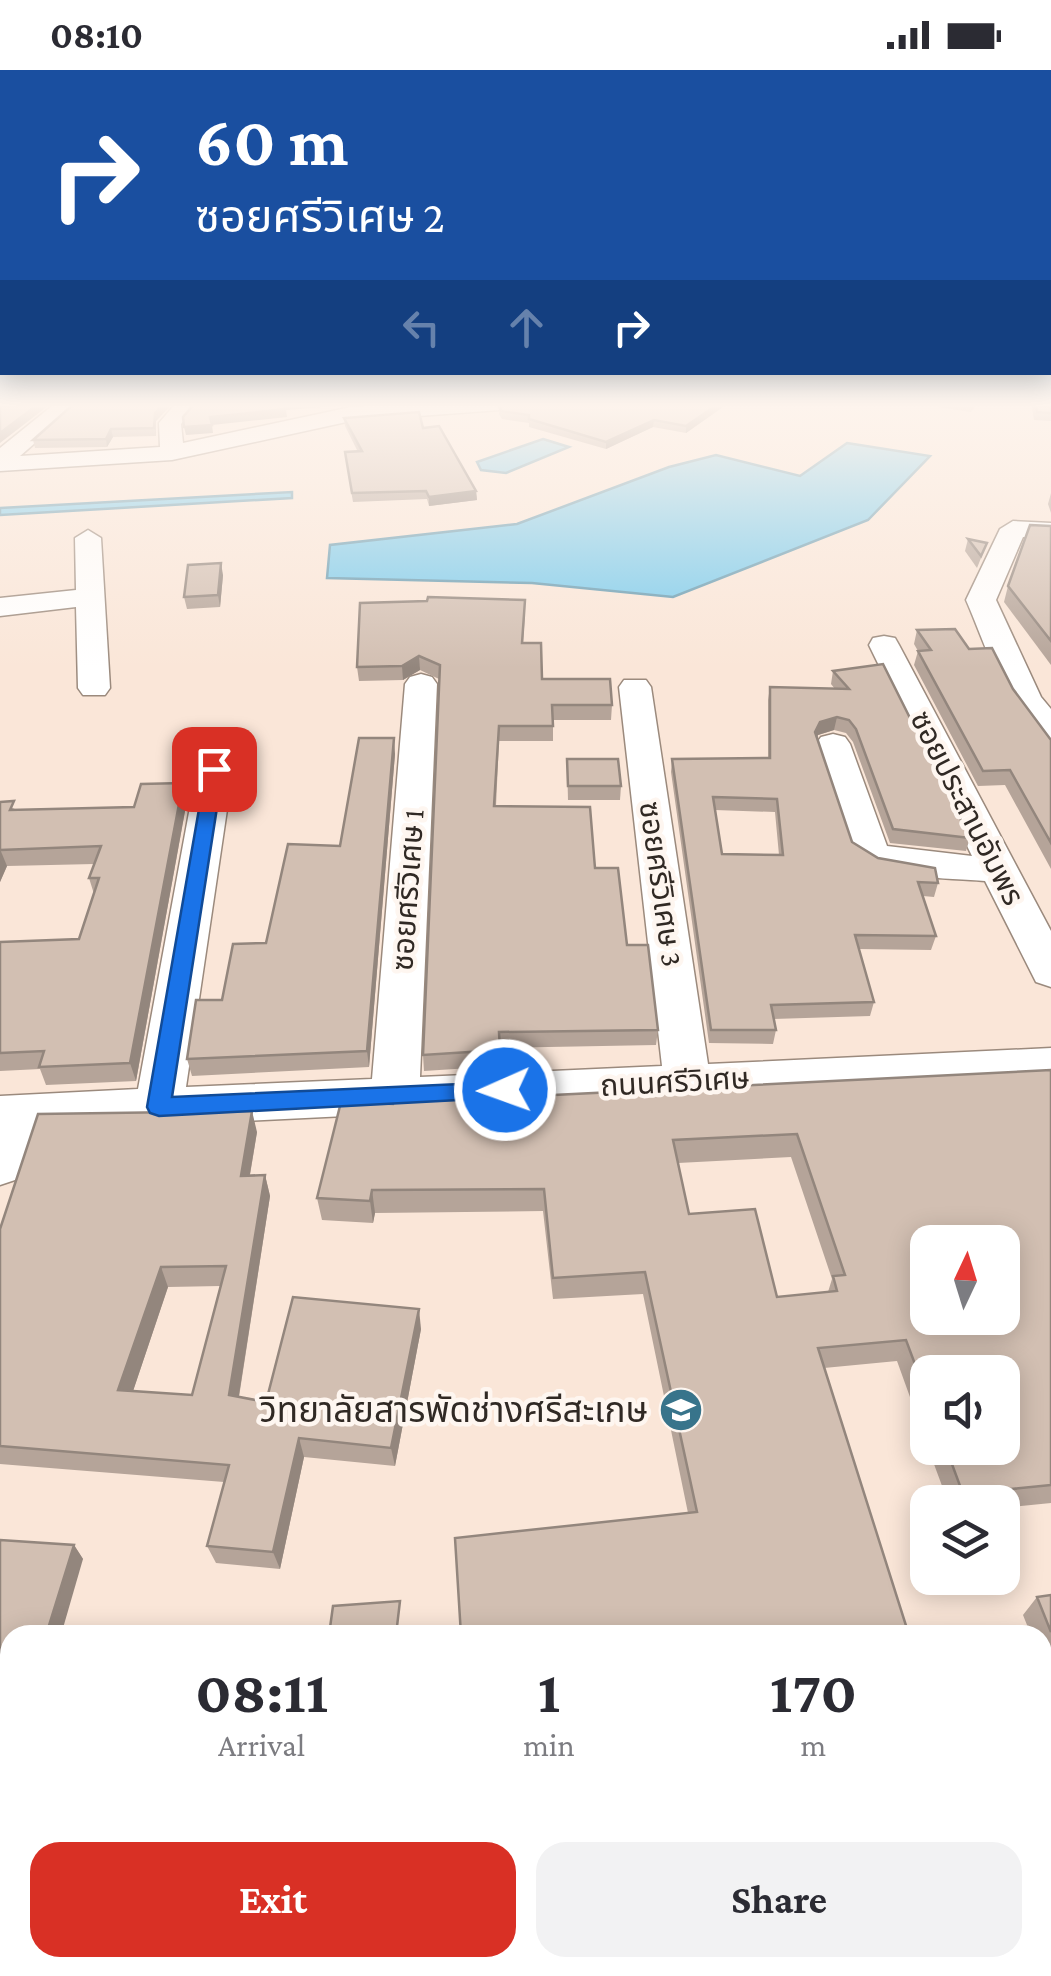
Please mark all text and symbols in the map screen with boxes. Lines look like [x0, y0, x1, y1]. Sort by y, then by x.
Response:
text: 08:10 [50, 14, 143, 56]
text: 60 m [195, 102, 348, 180]
icon: right [30, 110, 160, 240]
text: ซอยศรีวิเศษ 2 [195, 192, 445, 242]
icon: left [394, 300, 449, 355]
icon: ahead [499, 300, 554, 355]
icon: right [604, 300, 659, 355]
street label: ซอยประสานอัมพร [904, 705, 1031, 910]
pin [172, 727, 257, 812]
icon: arrive [187, 742, 242, 797]
street label: ซอยศรีวิเศษ 3 [634, 799, 689, 969]
street label: ซอยศรีวิเศษ 1 [385, 808, 430, 972]
position arrow [453, 1038, 557, 1142]
street label: ถนนศรีวิเศษ [599, 1061, 751, 1102]
north arrow [910, 1225, 1020, 1335]
map controls [910, 1225, 1020, 1595]
button: sound [910, 1355, 1020, 1465]
school or university icon: วิทยาลัยสารพัดช่างศรีสะเกษ [658, 1387, 704, 1433]
place label: วิทยาลัยสารพัดช่างศรีสะเกษ [259, 1391, 648, 1430]
button: layers [910, 1485, 1020, 1595]
text: 08:11 [195, 1658, 328, 1725]
text: 1 [538, 1658, 560, 1725]
text: 170 [770, 1658, 857, 1725]
text: Arrival [218, 1727, 305, 1763]
text: min [523, 1727, 575, 1763]
text: m [800, 1727, 826, 1763]
button: Exit [30, 1842, 516, 1957]
button: Share [536, 1842, 1022, 1957]

